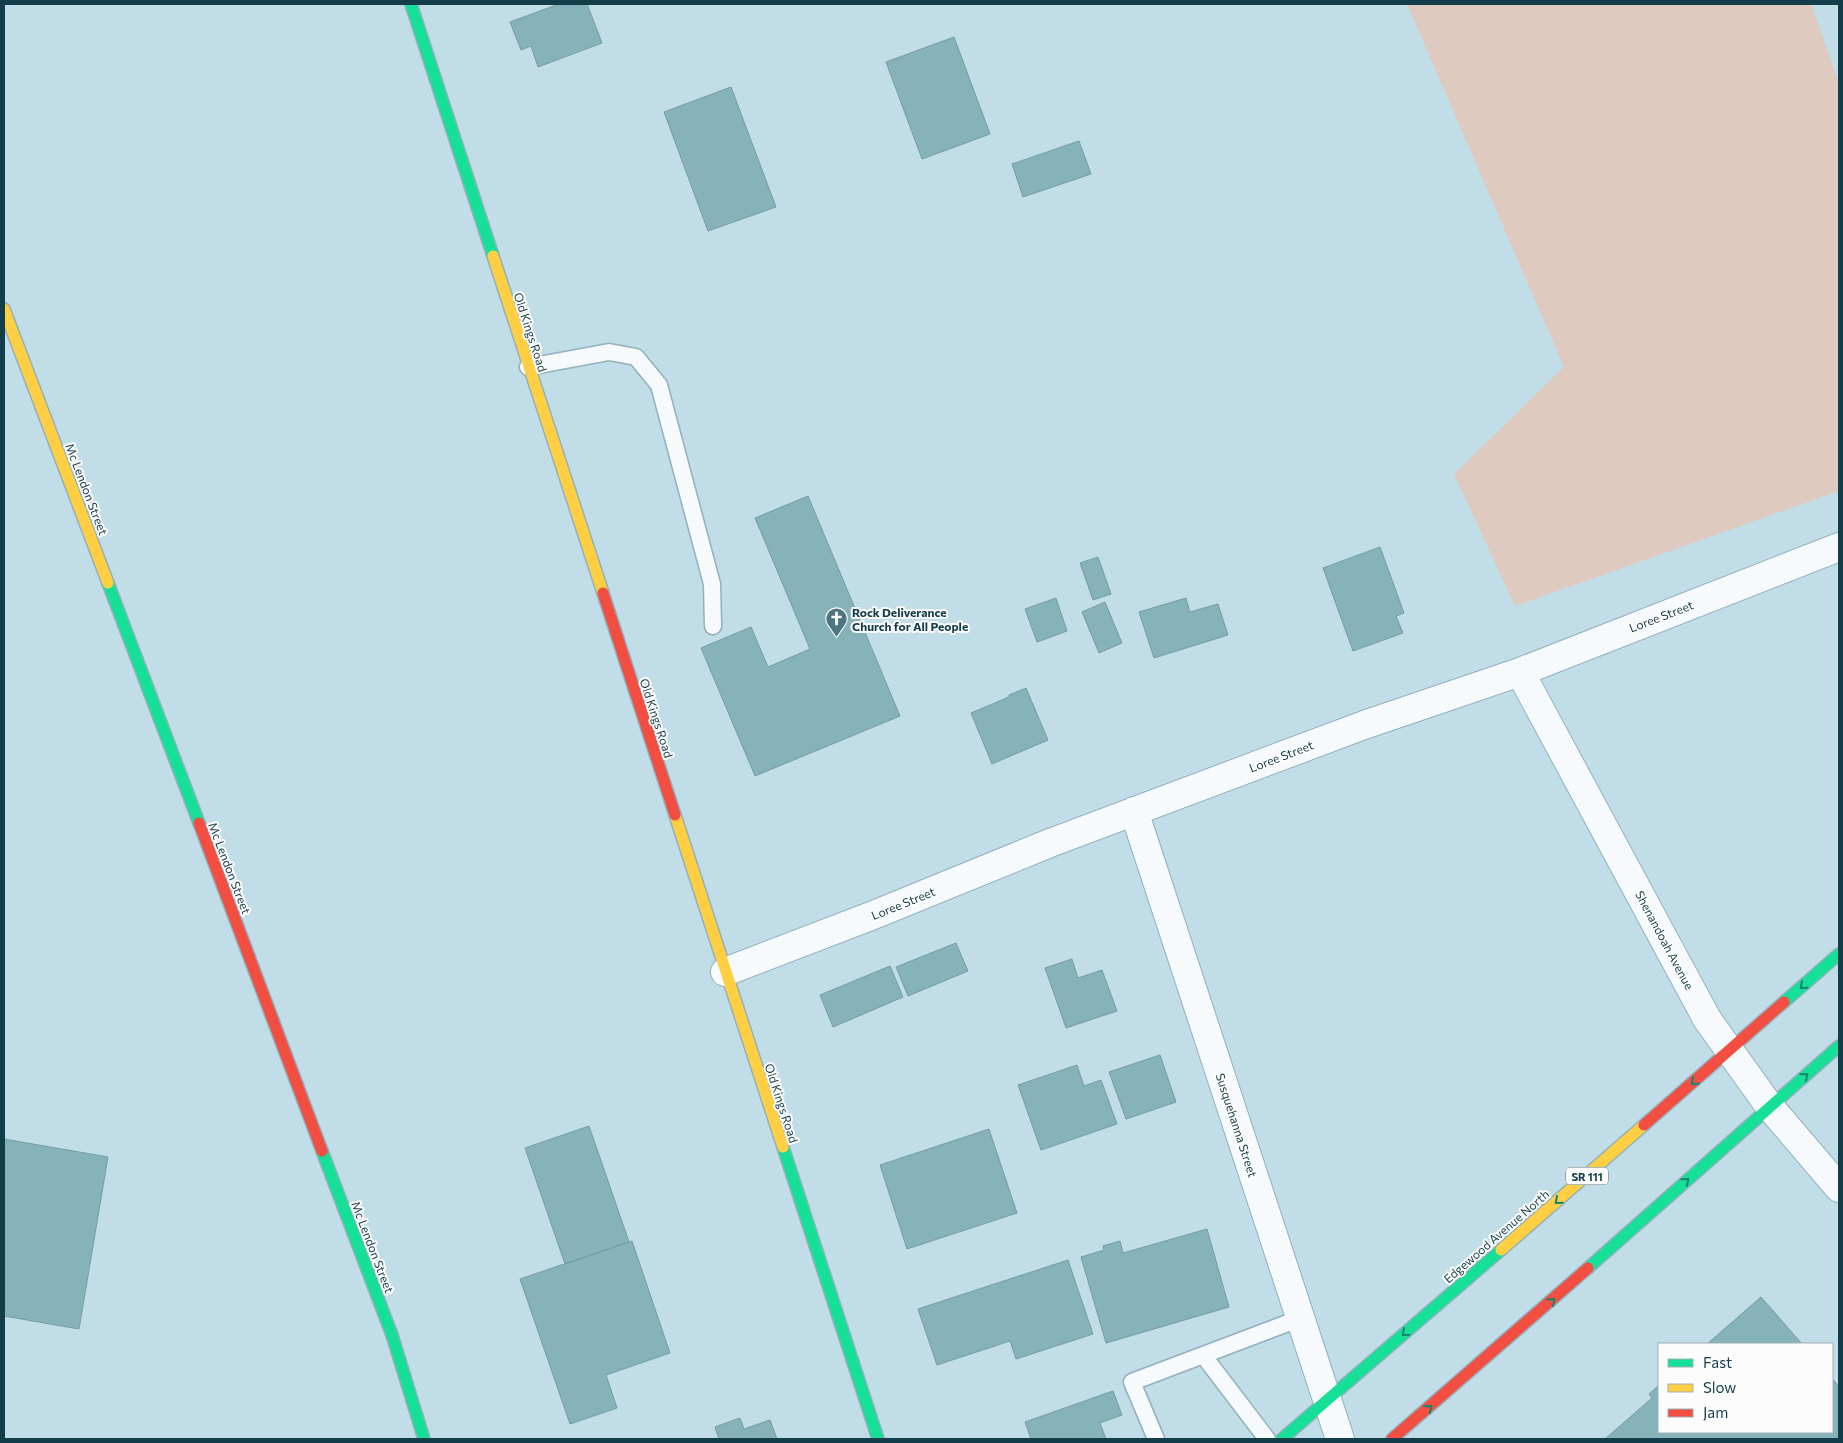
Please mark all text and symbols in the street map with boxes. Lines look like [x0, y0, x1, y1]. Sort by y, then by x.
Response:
street label: Old Kings Road [512, 291, 550, 373]
street label: Mc Lendon Street [63, 441, 111, 537]
street label: Loree Street [1627, 597, 1695, 635]
place label: Rock Deliverance Church for All People [852, 605, 968, 633]
church icon: Rock Deliverance Church for All People [824, 607, 848, 638]
street label: Old Kings Road [638, 677, 676, 759]
street label: Loree Street [1247, 737, 1315, 775]
street label: Mc Lendon Street [206, 820, 254, 916]
street label: Loree Street [869, 884, 937, 922]
street label: Shenandoah Avenue [1633, 888, 1697, 992]
one-way arrow [1799, 981, 1808, 990]
street label: Old Kings Road [763, 1062, 801, 1144]
street label: Susquehanna Street [1214, 1071, 1260, 1179]
one-way arrow [1799, 1073, 1808, 1082]
one-way arrow [1690, 1076, 1699, 1085]
road number: SR 111 [1566, 1168, 1608, 1184]
one-way arrow [1680, 1178, 1689, 1187]
street label: Edgewood Avenue North [1441, 1187, 1551, 1285]
one-way arrow [1555, 1195, 1564, 1204]
street label: Mc Lendon Street [349, 1199, 397, 1295]
one-way arrow [1546, 1298, 1555, 1307]
one-way arrow [1402, 1327, 1411, 1336]
legend [1658, 1343, 1833, 1433]
text: Fast [1703, 1353, 1732, 1371]
text: Slow [1703, 1378, 1736, 1396]
text: Jam [1703, 1403, 1728, 1421]
one-way arrow [1423, 1405, 1432, 1413]

